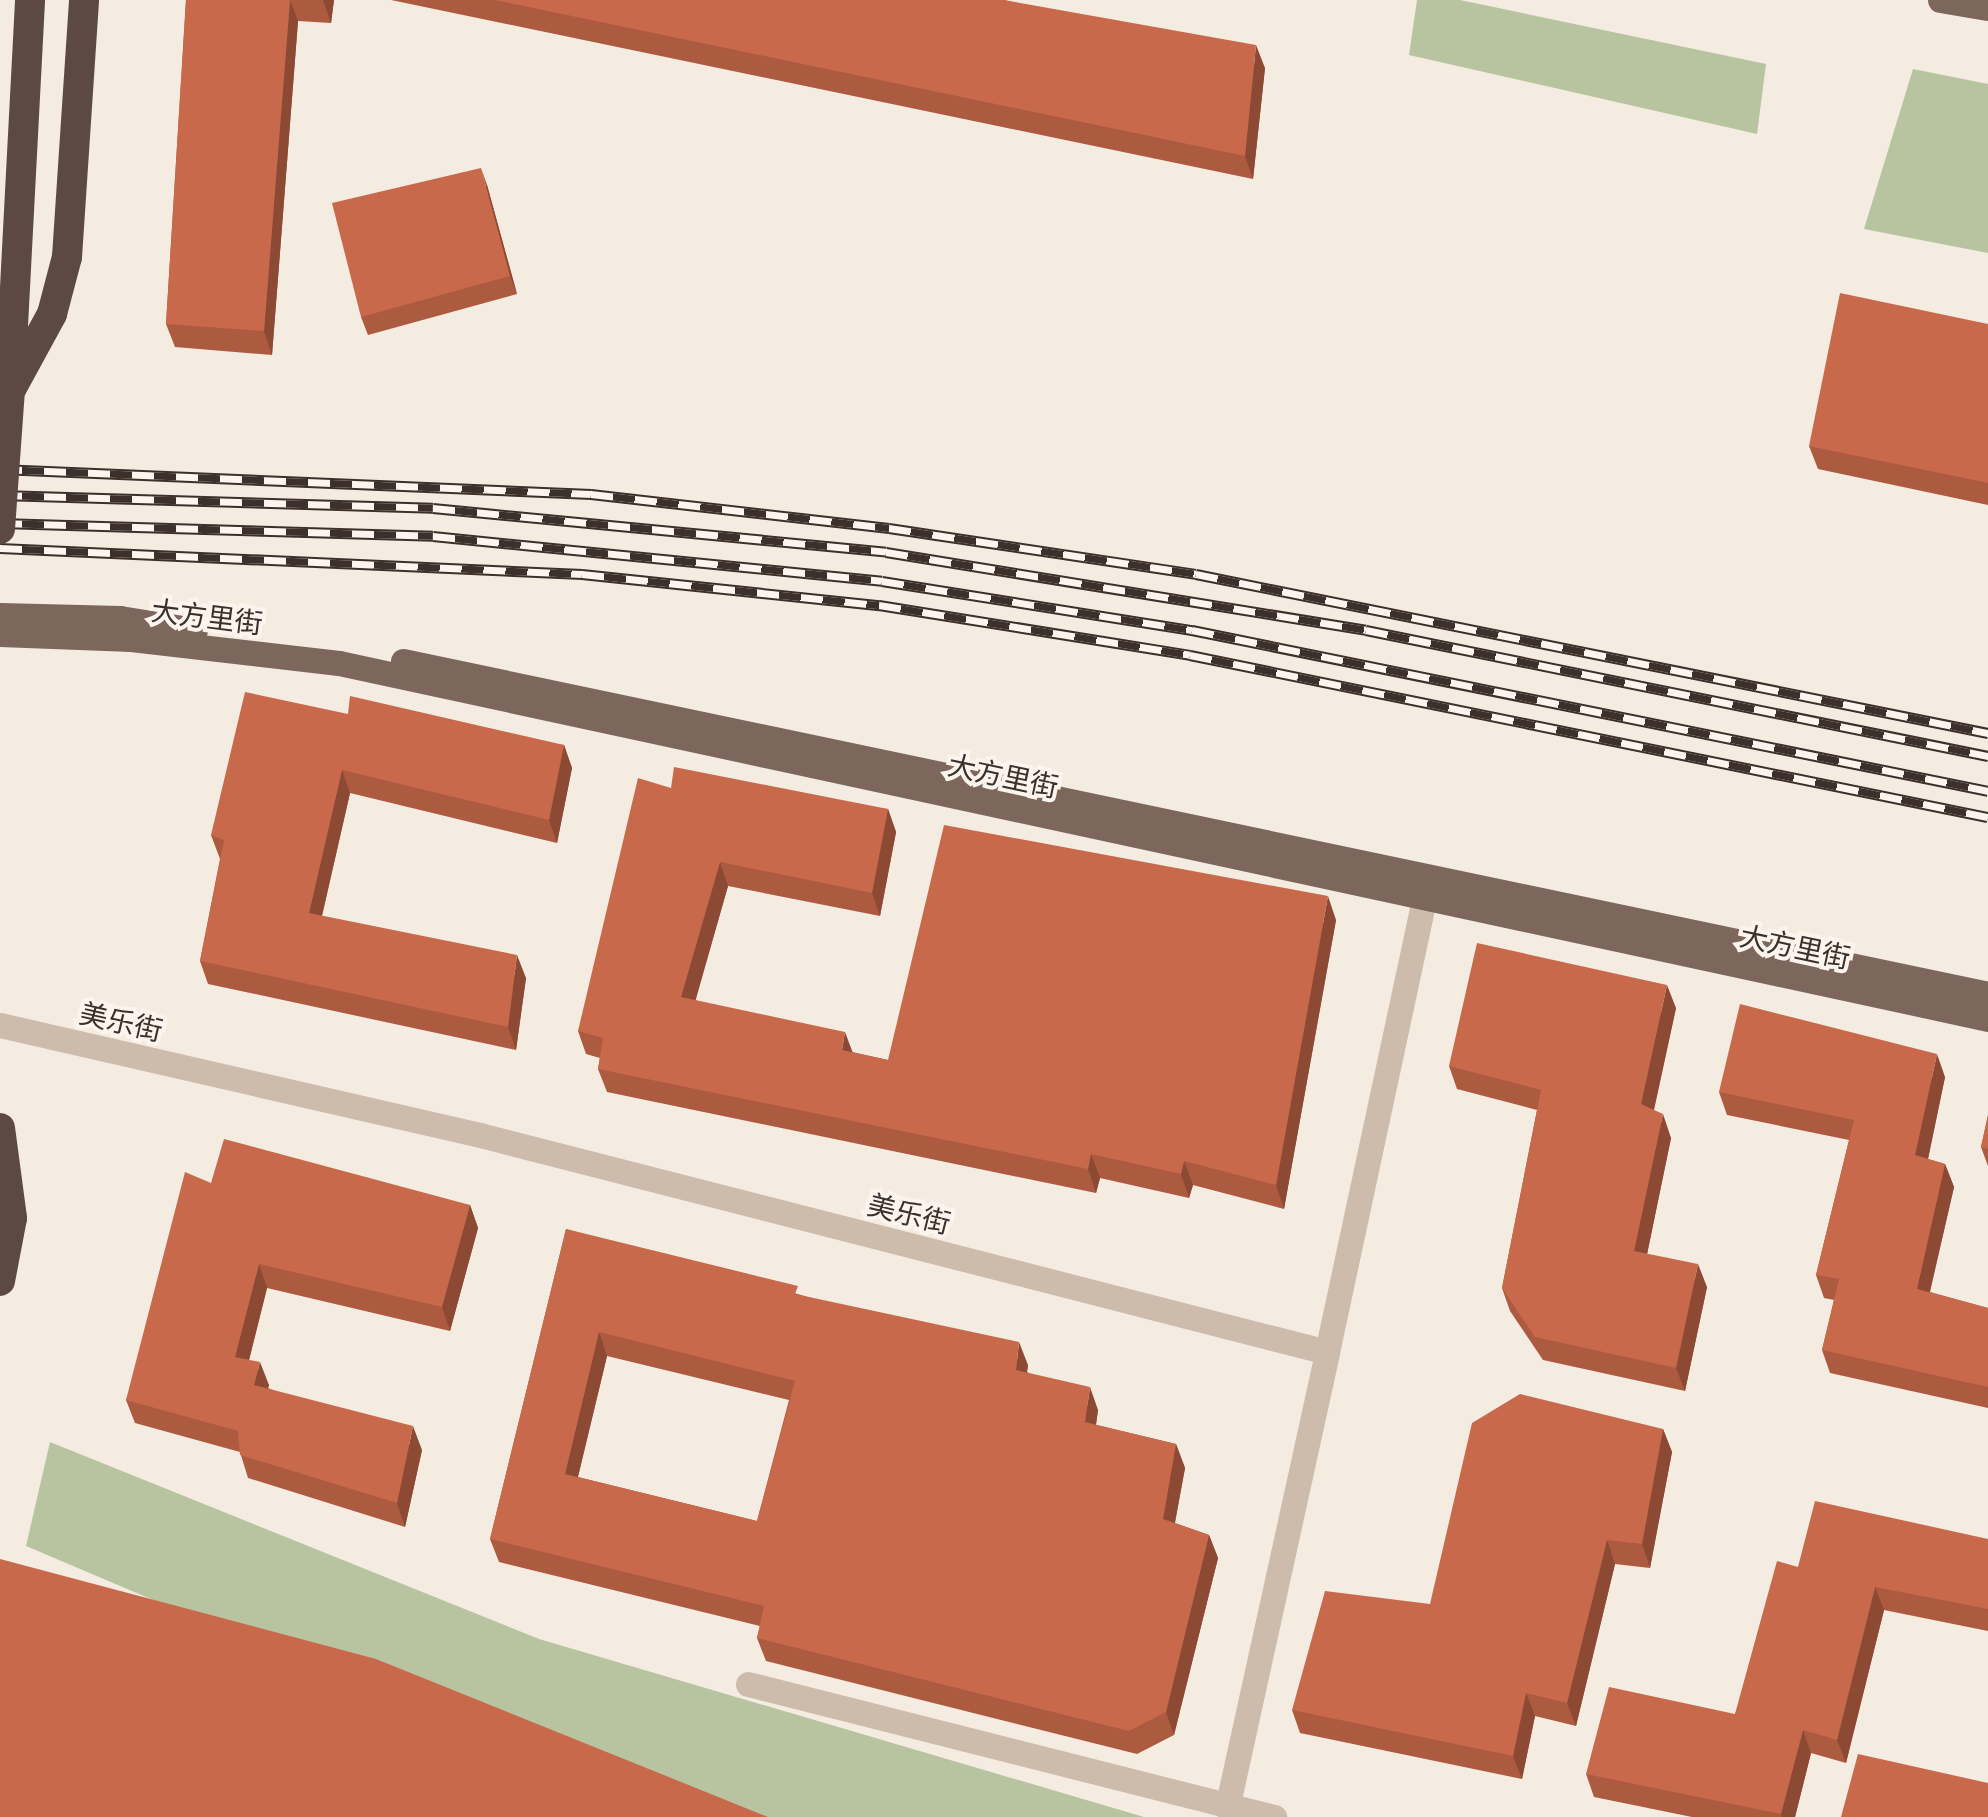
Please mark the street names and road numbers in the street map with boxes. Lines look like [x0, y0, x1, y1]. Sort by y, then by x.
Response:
street label: 大方里街 [149, 594, 265, 640]
street label: 大方里街 [945, 748, 1061, 804]
street label: 大方里街 [1737, 919, 1853, 975]
street label: 美乐街 [76, 996, 166, 1048]
street label: 美乐街 [864, 1188, 954, 1240]

